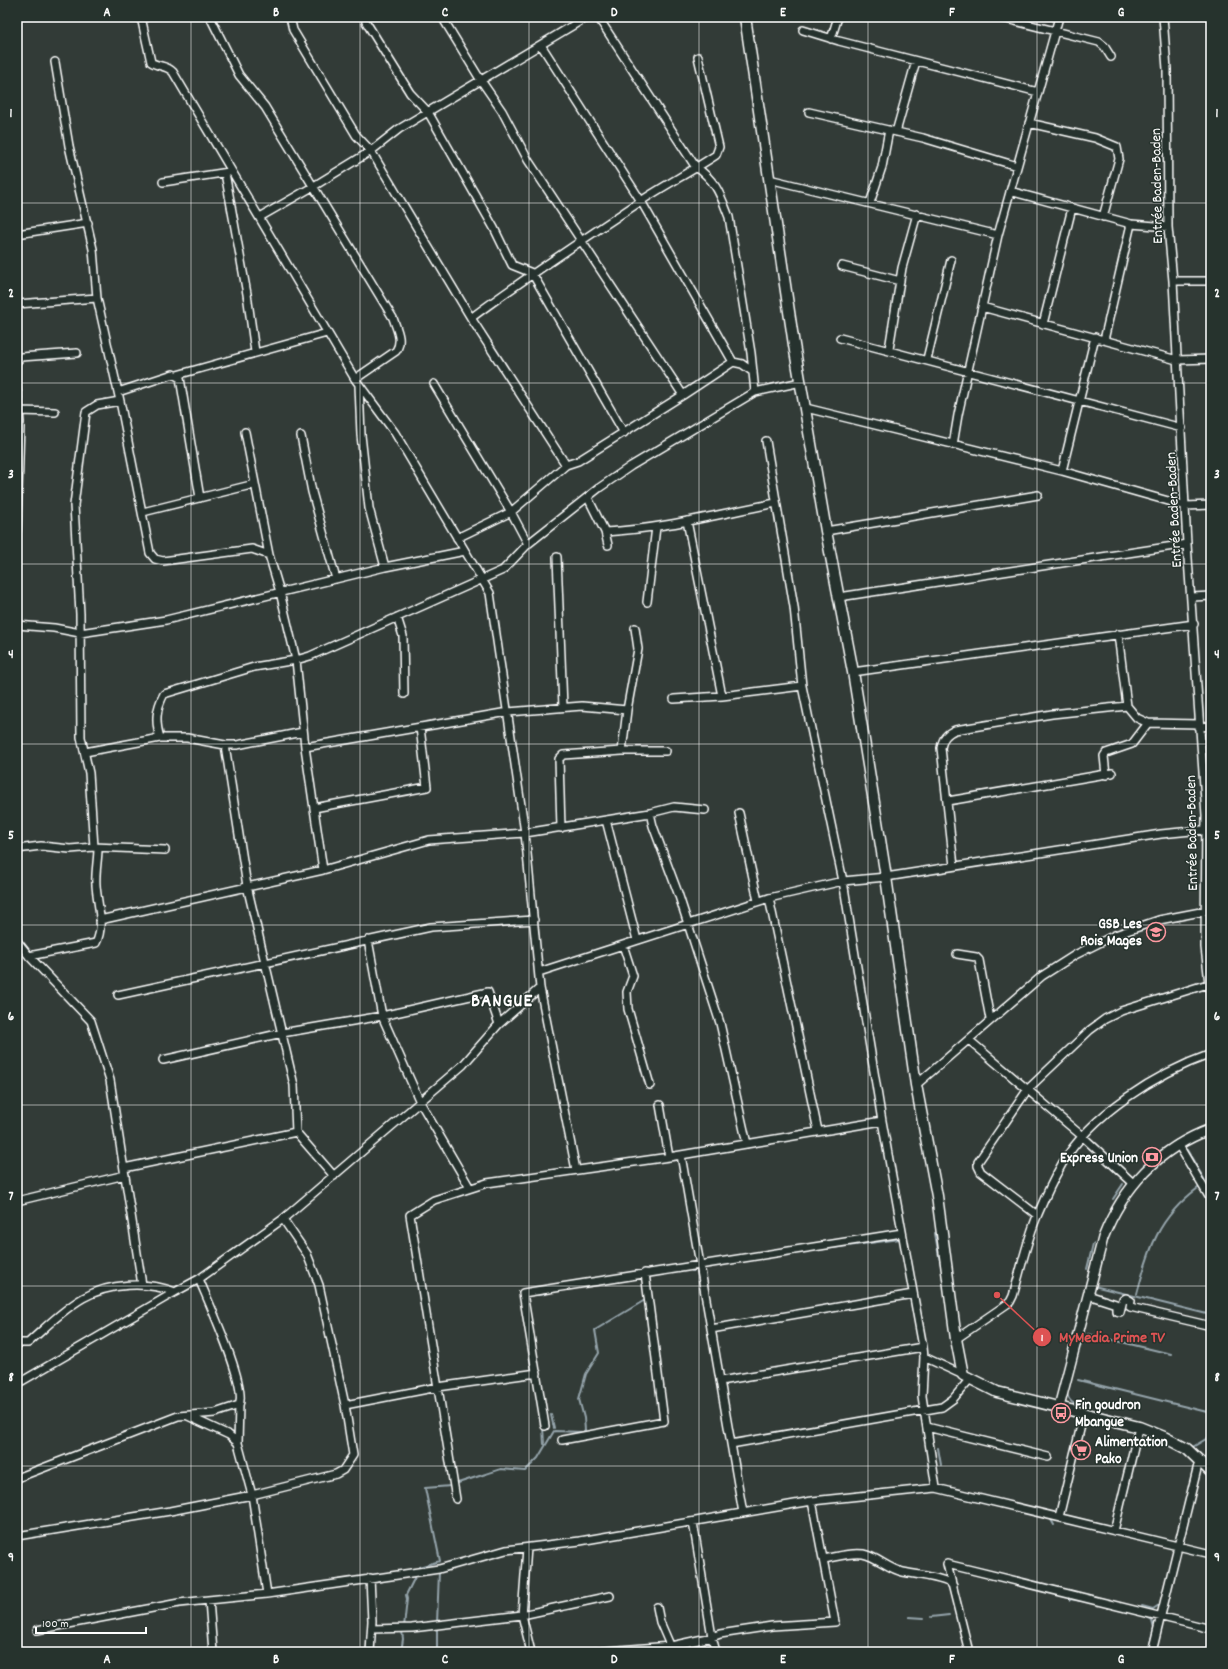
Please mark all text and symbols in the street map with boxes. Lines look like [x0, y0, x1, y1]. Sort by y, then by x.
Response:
text: A [103, 4, 111, 23]
text: B [273, 4, 279, 23]
text: C [442, 4, 449, 23]
text: D [611, 4, 618, 23]
text: E [780, 4, 787, 23]
text: F [949, 4, 955, 23]
text: G [1118, 4, 1125, 23]
text: 1 [10, 105, 13, 124]
text: 1 [1216, 105, 1219, 124]
street label: Entrée Baden-Baden [1146, 128, 1170, 244]
text: 2 [8, 285, 14, 304]
text: 2 [1214, 285, 1220, 304]
street label: Entrée Baden-Baden [1161, 451, 1189, 568]
text: 3 [8, 466, 14, 485]
text: 3 [1214, 466, 1220, 485]
text: 4 [8, 646, 14, 665]
text: 4 [1214, 646, 1220, 665]
street label: Entrée Baden-Baden [1181, 775, 1205, 891]
text: 5 [8, 827, 14, 846]
text: 5 [1214, 827, 1220, 846]
place label: GSB Les Rois Mages [1080, 914, 1142, 953]
school or university icon: GSB Les Rois Mages [1145, 921, 1167, 943]
district label: BANGUE [471, 989, 533, 1016]
text: 6 [8, 1008, 15, 1027]
text: 6 [1214, 1008, 1221, 1027]
bank icon: Express Union [1141, 1146, 1163, 1168]
place label: Express Union [1060, 1148, 1138, 1170]
text: 7 [9, 1188, 14, 1207]
text: 7 [1215, 1188, 1220, 1207]
callout: MyMedia Prime TV [1032, 1323, 1173, 1351]
text: MyMedia Prime TV [1059, 1327, 1165, 1350]
text: 1 [1041, 1330, 1044, 1347]
text: 8 [8, 1369, 14, 1388]
text: 8 [1214, 1369, 1220, 1388]
place label: Fin goudron Mbangue [1075, 1395, 1141, 1434]
bus stop icon: Fin goudron Mbangue [1050, 1402, 1072, 1424]
place label: Alimentation Pako [1095, 1432, 1168, 1471]
supermarket icon: Alimentation Pako [1070, 1439, 1092, 1461]
text: 9 [8, 1549, 14, 1568]
text: 9 [1214, 1549, 1220, 1568]
scale bar [36, 1609, 146, 1635]
text: 100 m [42, 1616, 69, 1633]
text: A [103, 1651, 111, 1669]
text: B [273, 1651, 279, 1669]
text: C [442, 1651, 449, 1669]
text: D [611, 1651, 618, 1669]
text: E [780, 1651, 787, 1669]
text: F [949, 1651, 955, 1669]
text: G [1118, 1651, 1125, 1669]

